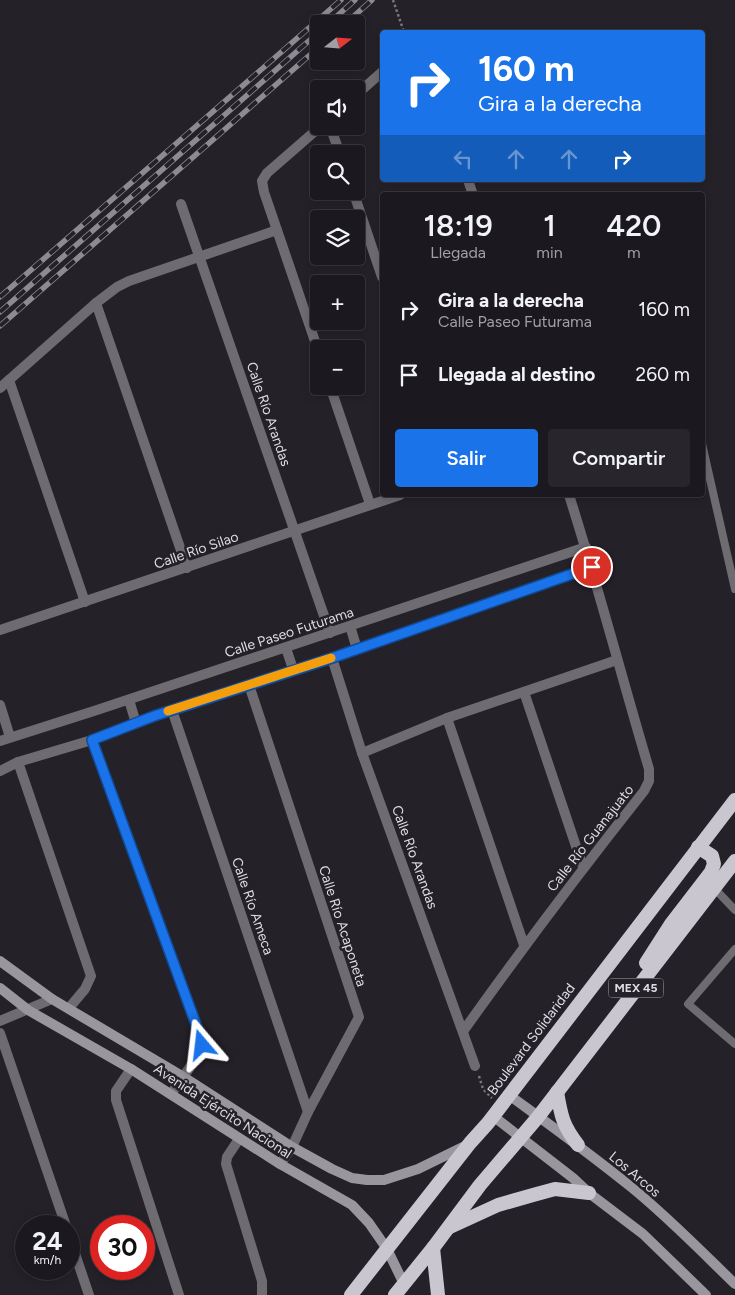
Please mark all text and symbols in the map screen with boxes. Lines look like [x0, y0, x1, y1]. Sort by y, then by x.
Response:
north arrow [310, 15, 365, 70]
map controls [310, 15, 365, 395]
text: 160 m [478, 48, 575, 90]
icon: right [395, 50, 460, 115]
button: sound [310, 80, 365, 135]
text: Gira a la derecha [478, 90, 642, 117]
button: search [310, 145, 365, 200]
icon: left [449, 145, 477, 173]
icon: ahead [502, 145, 530, 173]
icon: ahead [555, 145, 583, 173]
icon: right [608, 145, 636, 173]
text: 18:19 [424, 207, 493, 244]
text: 1 [543, 207, 556, 244]
text: 420 [606, 207, 661, 244]
button: layers [310, 210, 365, 265]
text: Llegada [430, 243, 486, 262]
text: min [536, 243, 563, 262]
text: m [627, 243, 641, 262]
button: + [310, 275, 365, 330]
text: Gira a la derecha [438, 289, 584, 312]
icon: right [395, 296, 423, 324]
text: 160 m [638, 298, 690, 321]
text: Calle Paseo Futurama [438, 312, 592, 331]
button: − [310, 340, 365, 395]
street label: Calle Río Arandas [243, 360, 294, 469]
icon: arrive [395, 361, 423, 389]
text: Llegada al destino [438, 363, 595, 386]
text: 260 m [636, 363, 690, 386]
button: Salir [395, 429, 538, 487]
button: Compartir [548, 429, 690, 487]
street label: Calle Río Silao [152, 528, 241, 573]
pin [571, 546, 613, 588]
icon: arrive [578, 553, 606, 581]
street label: Calle Paseo Futurama [222, 604, 356, 661]
street label: Calle Río Guanajuato [543, 782, 637, 895]
street label: Calle Río Arandas [388, 803, 441, 911]
street label: Calle Río Ameca [228, 855, 277, 957]
street label: Calle Río Acaponeta [315, 863, 370, 989]
road number: MEX 45 [608, 978, 664, 998]
street label: Boulevard Solidaridad [484, 980, 579, 1099]
position arrow [175, 1018, 227, 1070]
street label: Avenida Ejército Nacional [151, 1060, 295, 1162]
street label: Los Arcos [606, 1148, 664, 1201]
speed limit sign: 30 [90, 1215, 155, 1280]
text: 24 [32, 1226, 63, 1256]
text: km/h [34, 1253, 61, 1267]

